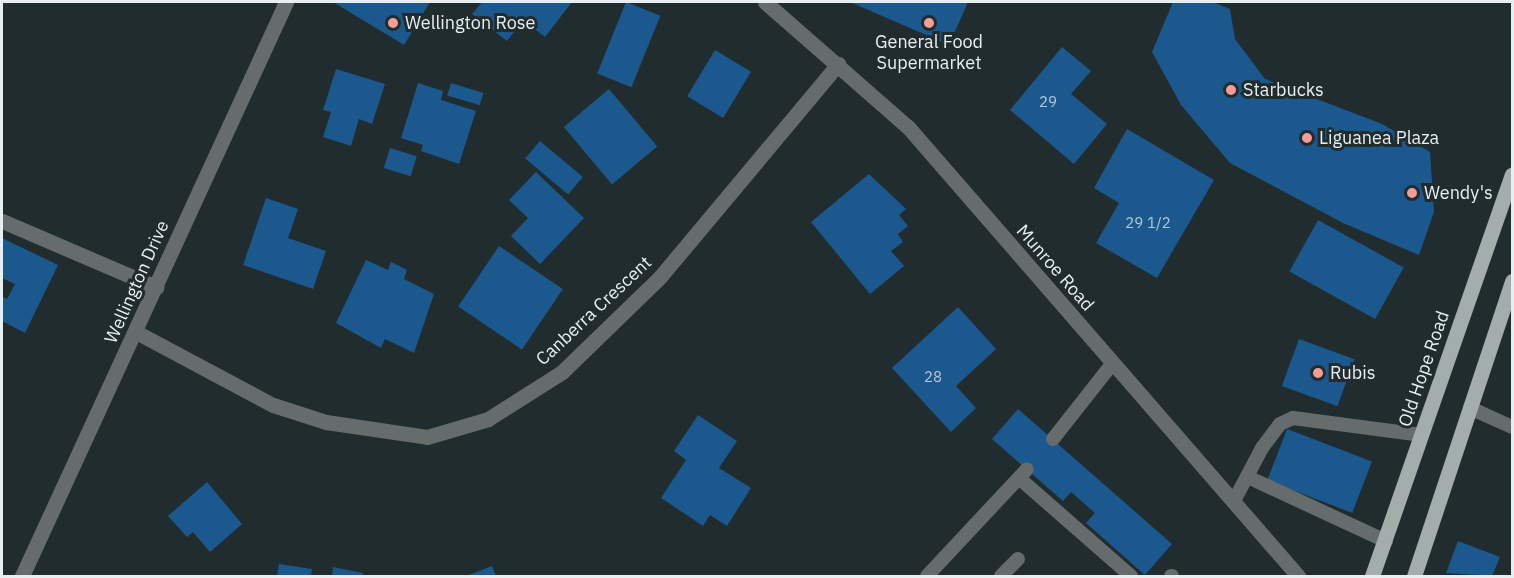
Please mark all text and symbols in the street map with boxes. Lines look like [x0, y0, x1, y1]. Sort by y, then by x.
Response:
place label: Wellington Rose [405, 12, 535, 34]
marker: Wellington Rose [386, 16, 400, 30]
marker: General Food Supermarket [922, 16, 936, 30]
place label: General Food Supermarket [875, 32, 983, 74]
place label: Starbucks [1243, 79, 1324, 101]
marker: Starbucks [1224, 83, 1238, 97]
house number: 29 [1039, 93, 1057, 111]
place label: Liguanea Plaza [1319, 127, 1439, 149]
marker: Liguanea Plaza [1300, 131, 1314, 145]
place label: Wendy's [1424, 182, 1493, 204]
marker: Wendy's [1405, 186, 1419, 200]
house number: 29 1/2 [1125, 214, 1171, 232]
street label: Wellington Drive [100, 217, 174, 347]
street label: Munroe Road [1012, 220, 1098, 316]
street label: Canberra Crescent [532, 252, 656, 370]
street label: Old Hope Road [1394, 308, 1454, 430]
place label: Rubis [1330, 362, 1375, 384]
marker: Rubis [1311, 366, 1325, 380]
house number: 28 [924, 368, 942, 386]

